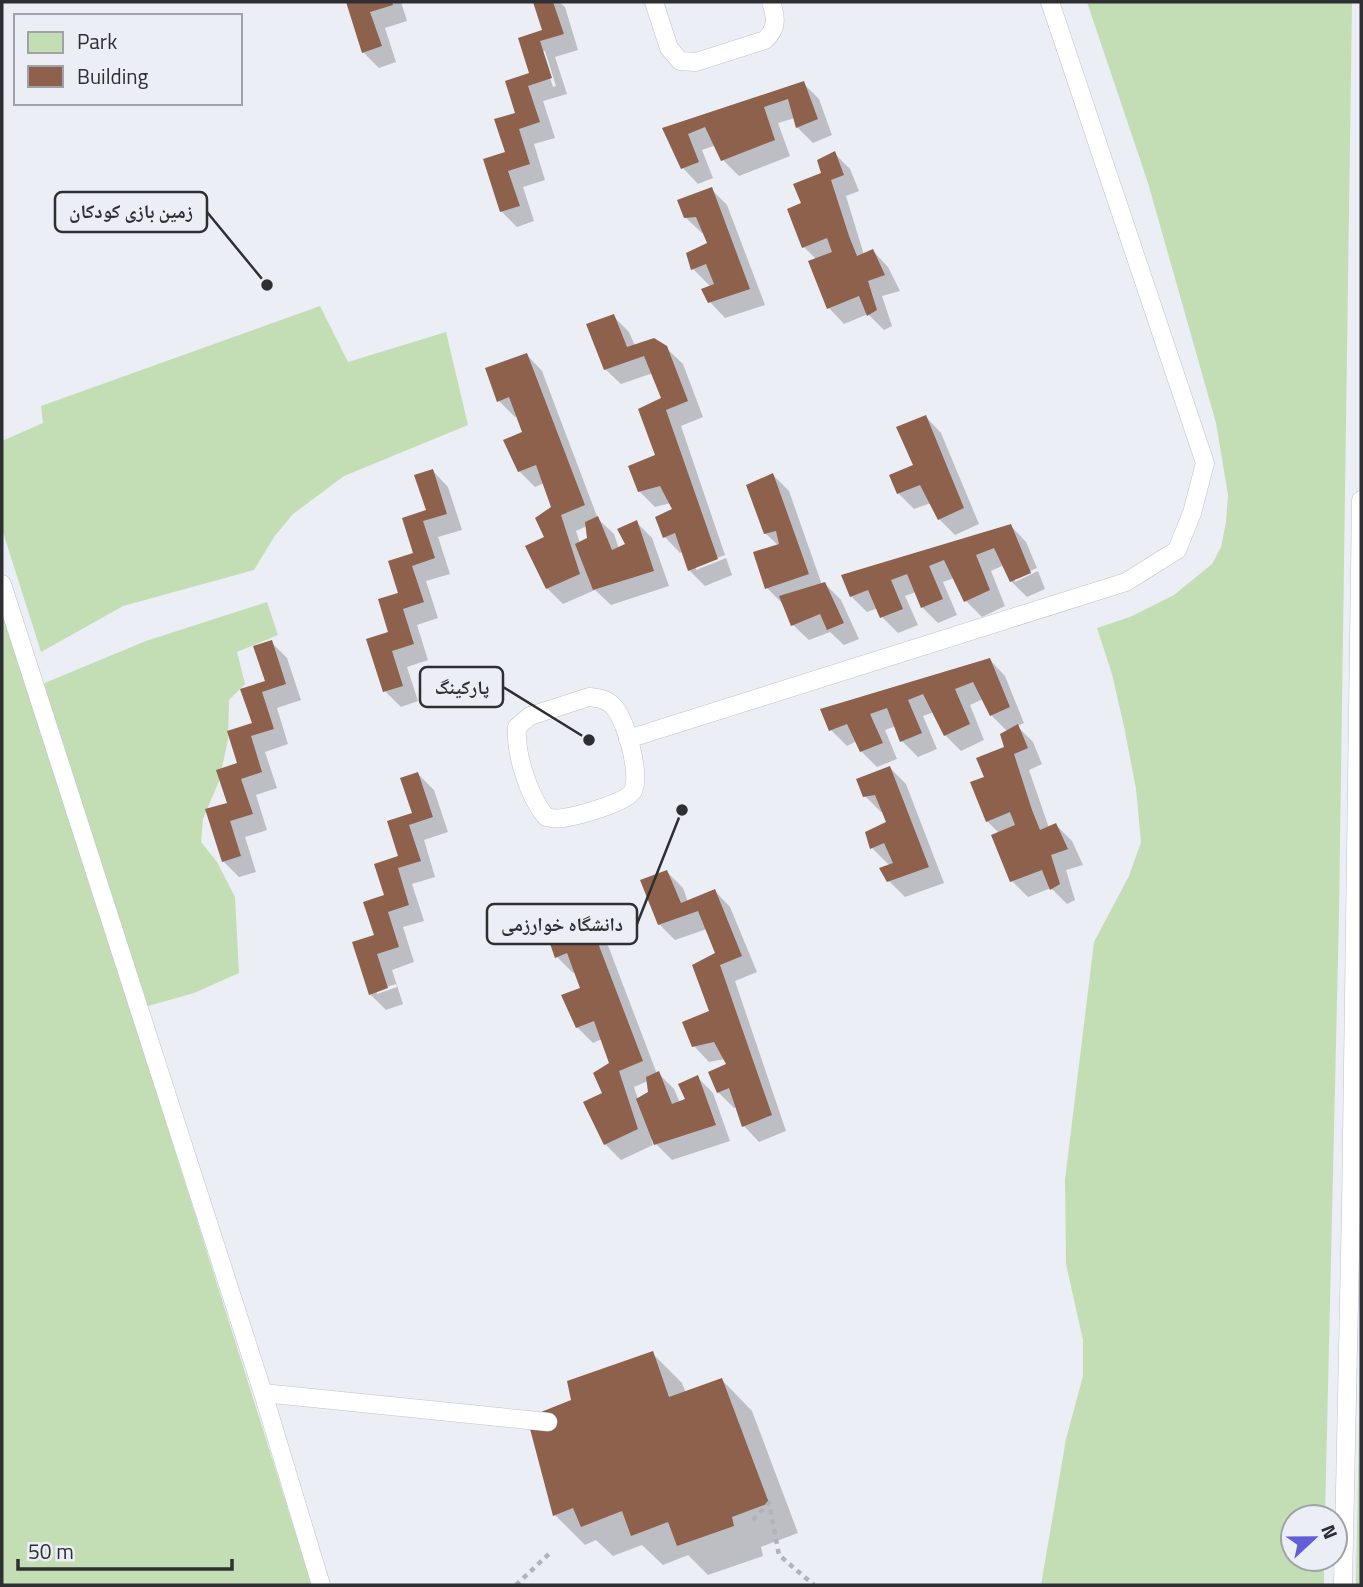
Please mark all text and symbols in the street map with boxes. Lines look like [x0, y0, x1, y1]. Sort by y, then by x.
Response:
legend [14, 14, 242, 105]
text: Park [77, 25, 117, 57]
text: Building [77, 60, 149, 92]
callout: زمین بازی کودکان [55, 192, 207, 232]
text: زمین بازی کودکان [69, 196, 193, 225]
callout: پارکینگ [420, 667, 503, 707]
text: پارکینگ [435, 672, 489, 701]
callout: دانشگاه خوارزمی [487, 904, 637, 944]
text: دانشگاه خوارزمی [501, 909, 623, 938]
north arrow [1279, 1503, 1349, 1573]
text: N [1314, 1520, 1346, 1543]
scale bar [18, 1528, 231, 1572]
text: 50 m [28, 1535, 74, 1567]

